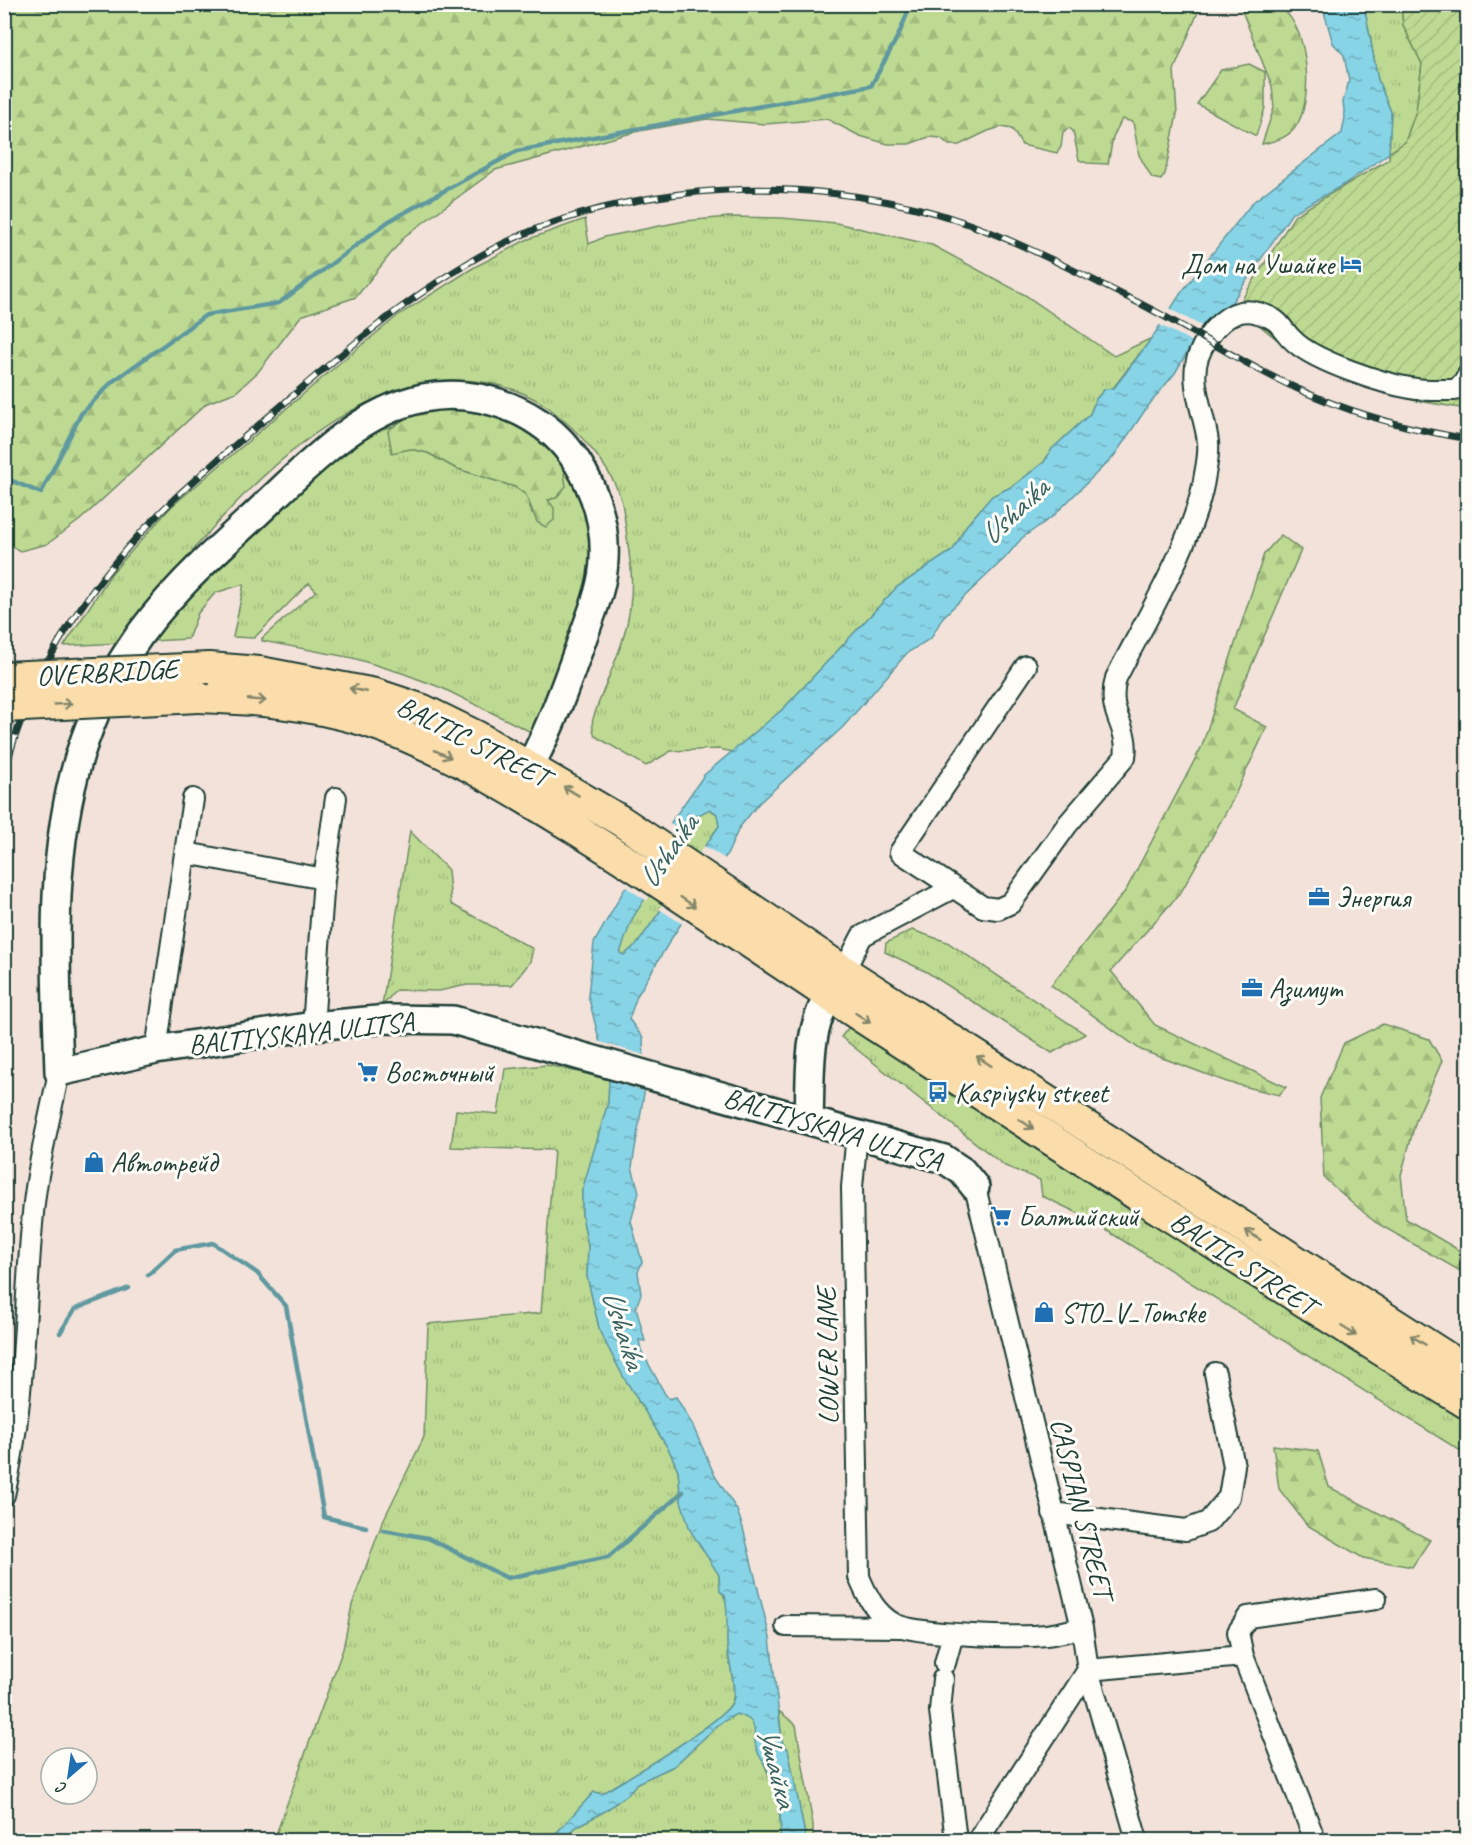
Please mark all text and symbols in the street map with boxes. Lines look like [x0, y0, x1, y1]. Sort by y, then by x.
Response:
place label: Дом на Ушайке [1181, 247, 1336, 282]
hotel icon: Дом на Ушайке [1339, 252, 1363, 276]
water label: Ushaika [972, 467, 1059, 552]
street label: OVERBRIDGE [36, 651, 182, 693]
one-way arrow [349, 684, 368, 695]
street label: BALTIC STREET [391, 688, 561, 798]
one-way arrow [246, 695, 266, 706]
one-way arrow [52, 699, 72, 710]
one-way arrow [434, 748, 452, 760]
one-way arrow [563, 785, 580, 797]
water label: Ushaika [629, 804, 709, 895]
place label: Энергия [1336, 880, 1413, 915]
office icon: Энергия [1307, 885, 1331, 909]
one-way arrow [679, 896, 695, 908]
place label: Азимут [1269, 971, 1344, 1007]
office icon: Азимут [1240, 976, 1264, 1000]
street label: BALTIYSKAYA ULITSA [187, 1004, 417, 1062]
one-way arrow [854, 1012, 870, 1024]
place label: Восточный [385, 1055, 495, 1090]
one-way arrow [976, 1055, 993, 1067]
supermarket icon: Восточный [356, 1060, 380, 1084]
place label: Kaspiysky street [955, 1075, 1110, 1110]
street label: BALTIYSKAYA ULITSA [720, 1079, 948, 1179]
bus stop icon: Kaspiysky street [926, 1080, 950, 1104]
one-way arrow [1018, 1117, 1035, 1130]
place label: Автотрейд [111, 1145, 220, 1180]
shop icon: Автотрейд [82, 1150, 106, 1174]
place label: Балтийский [1018, 1199, 1140, 1234]
street label: BALTIC STREET [1164, 1203, 1328, 1327]
supermarket icon: Балтийский [989, 1204, 1013, 1228]
one-way arrow [1245, 1229, 1262, 1242]
street label: LOWER LANE [808, 1284, 846, 1425]
water label: Ushaika [593, 1285, 656, 1377]
place label: STO_V_Tomske [1061, 1295, 1207, 1330]
shop icon: STO_V_Tomske [1032, 1300, 1056, 1324]
one-way arrow [1341, 1325, 1358, 1338]
one-way arrow [1410, 1334, 1427, 1346]
street label: CASPIAN STREET [1043, 1414, 1123, 1608]
water label: Ушайка [748, 1723, 807, 1814]
north arrow [39, 1746, 99, 1806]
text: С [52, 1777, 70, 1799]

